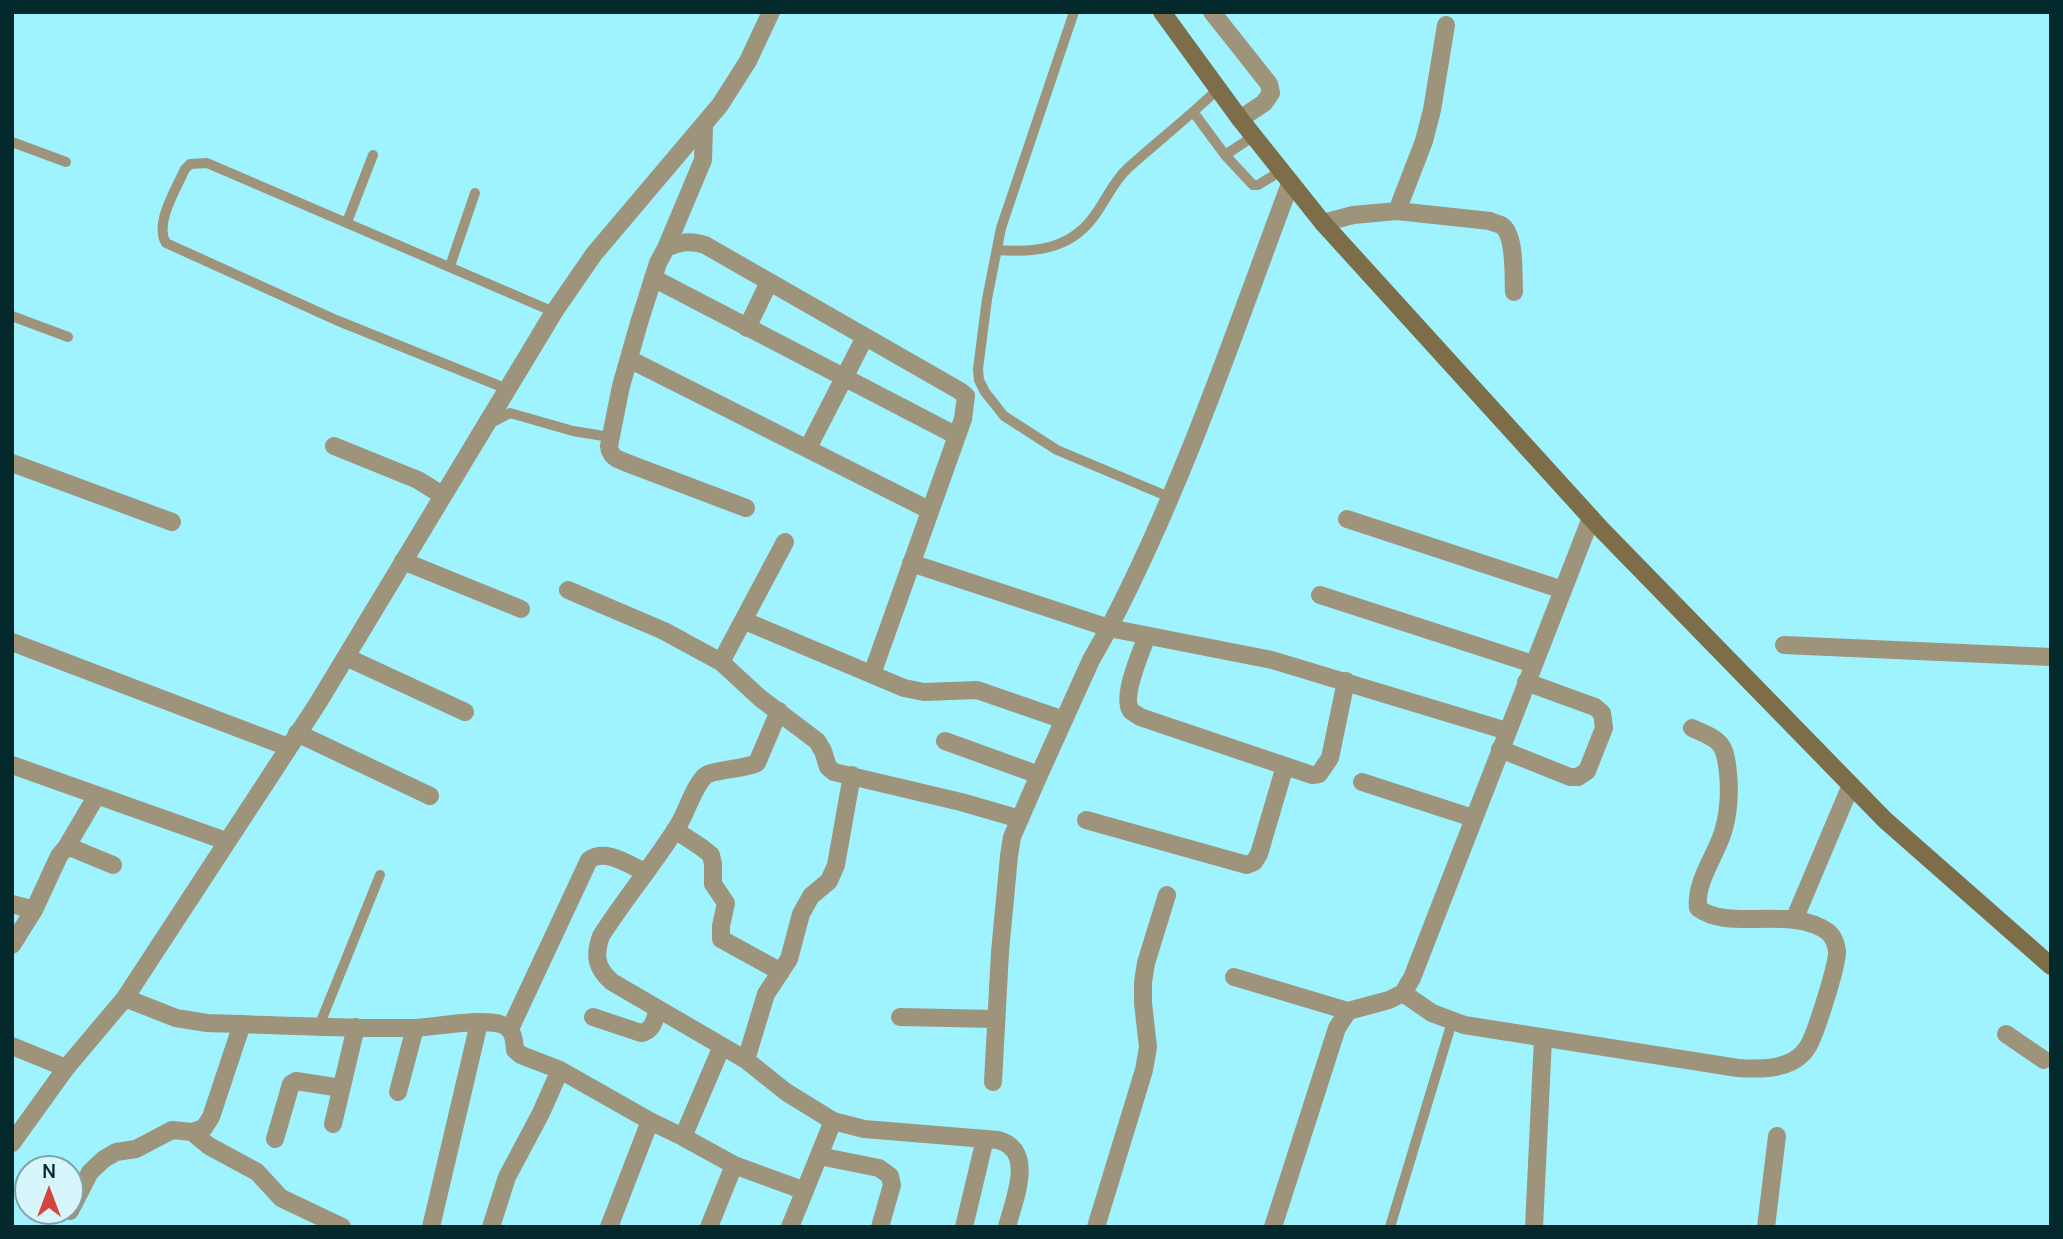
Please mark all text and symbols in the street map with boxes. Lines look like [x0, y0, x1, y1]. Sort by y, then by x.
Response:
north arrow [14, 1155, 84, 1225]
text: N [42, 1158, 56, 1184]

